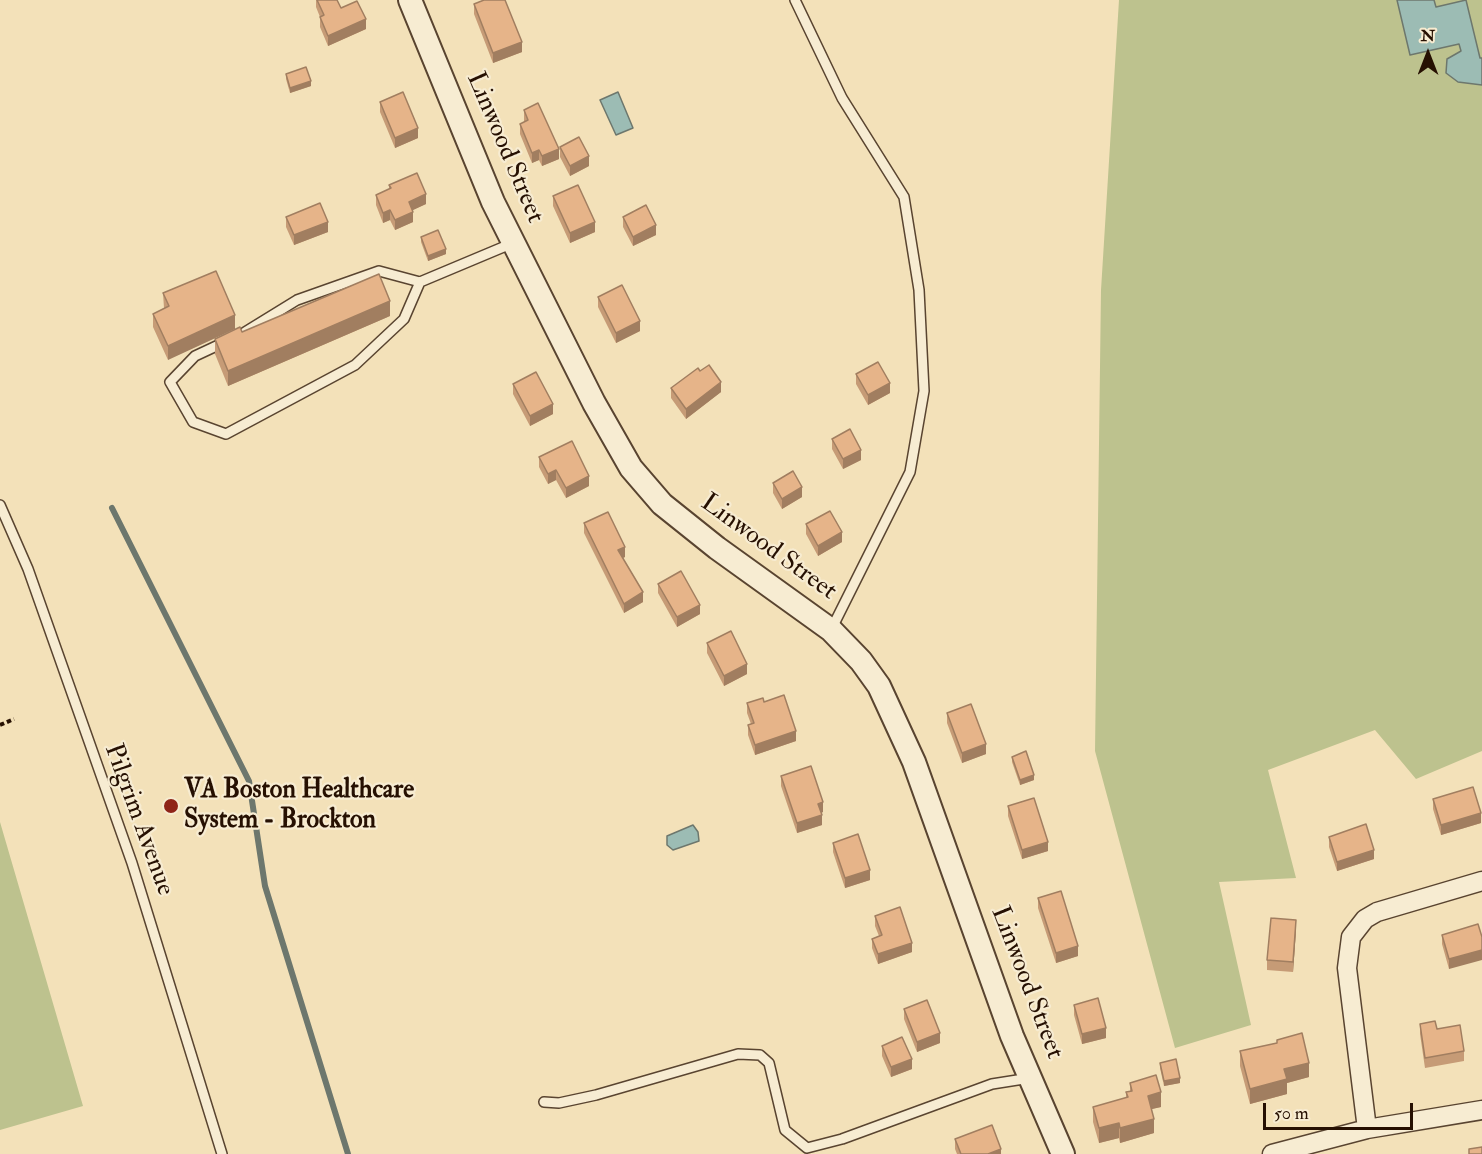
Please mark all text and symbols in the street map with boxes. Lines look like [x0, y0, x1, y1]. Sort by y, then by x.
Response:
north arrow [1398, 24, 1458, 84]
text: N [1421, 26, 1435, 46]
street label: Linwood Street [458, 68, 550, 228]
street label: Linwood Street [694, 488, 842, 608]
street label: Pilgrim Avenue [96, 740, 180, 900]
place label: VA Boston Healthcare System - Brockton [184, 775, 414, 837]
marker: VA Boston Healthcare System - Brockton [162, 797, 180, 815]
street label: Linwood Street [983, 902, 1069, 1064]
scale bar [1266, 1091, 1416, 1129]
text: 50 m [1274, 1102, 1309, 1125]

